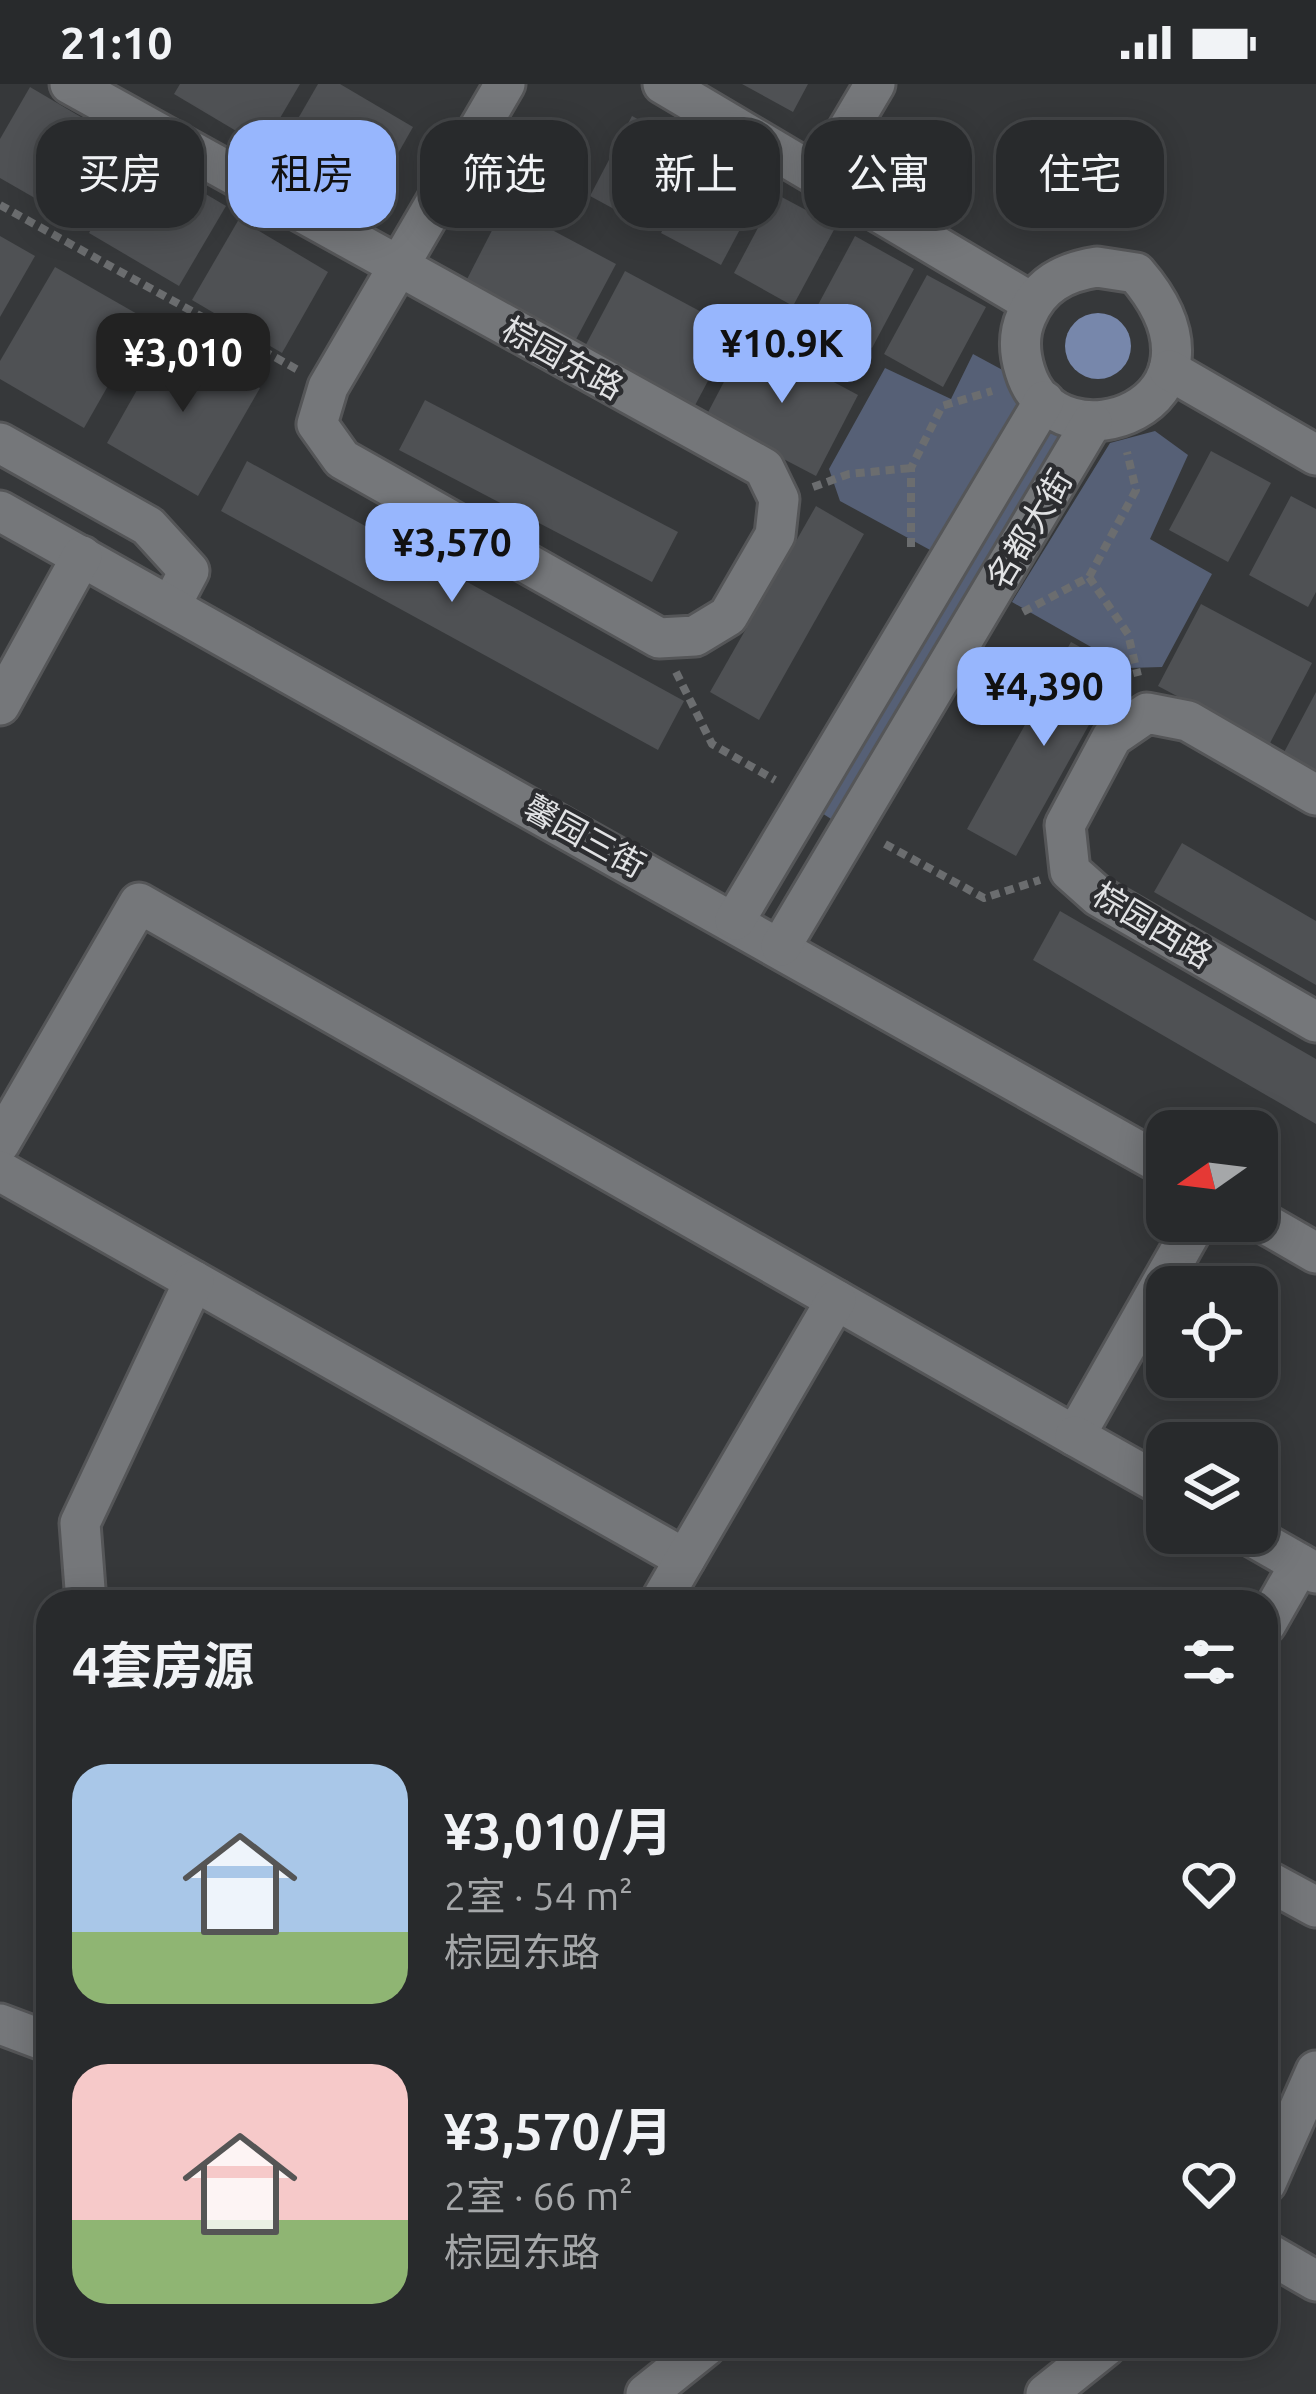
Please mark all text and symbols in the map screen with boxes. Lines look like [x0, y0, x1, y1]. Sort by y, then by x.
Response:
text: 21:10 [60, 17, 173, 68]
chip: 买房 [36, 120, 204, 228]
chip: 租房 [228, 120, 396, 228]
chip: 筛选 [420, 120, 588, 228]
chip: 新上 [612, 120, 780, 228]
chip: 公寓 [804, 120, 972, 228]
chip: 住宅 [996, 120, 1164, 228]
pin: ¥10.9K [684, 304, 880, 406]
street label: 棕园东路 [497, 309, 630, 406]
pin: ¥3,010 [85, 313, 281, 415]
text: ¥10.9K [720, 321, 844, 364]
text: ¥3,010 [123, 330, 243, 373]
street label: 名都大街 [979, 463, 1078, 595]
pin: ¥3,570 [354, 503, 550, 605]
text: ¥3,570 [392, 520, 512, 563]
pin: ¥4,390 [946, 647, 1142, 749]
text: ¥4,390 [984, 664, 1104, 707]
street label: 馨园三街 [519, 787, 652, 884]
street label: 棕园西路 [1087, 875, 1219, 974]
north arrow [1146, 1110, 1278, 1242]
map controls [1146, 1110, 1278, 1554]
button: locate [1146, 1266, 1278, 1398]
button: layers [1146, 1422, 1278, 1554]
icon: filters [1176, 1629, 1242, 1695]
text: 4套房源 [72, 1636, 254, 1694]
text: ¥3,010/月 [444, 1802, 673, 1860]
icon: home [168, 1812, 312, 1956]
icon: heart [1176, 1851, 1242, 1917]
text: 2室 · 54 m² [444, 1874, 633, 1917]
text: 棕园东路 [444, 1930, 600, 1973]
text: ¥3,570/月 [444, 2102, 673, 2160]
icon: home [168, 2112, 312, 2256]
icon: heart [1176, 2151, 1242, 2217]
text: 2室 · 66 m² [444, 2174, 633, 2217]
text: 棕园东路 [444, 2230, 600, 2273]

